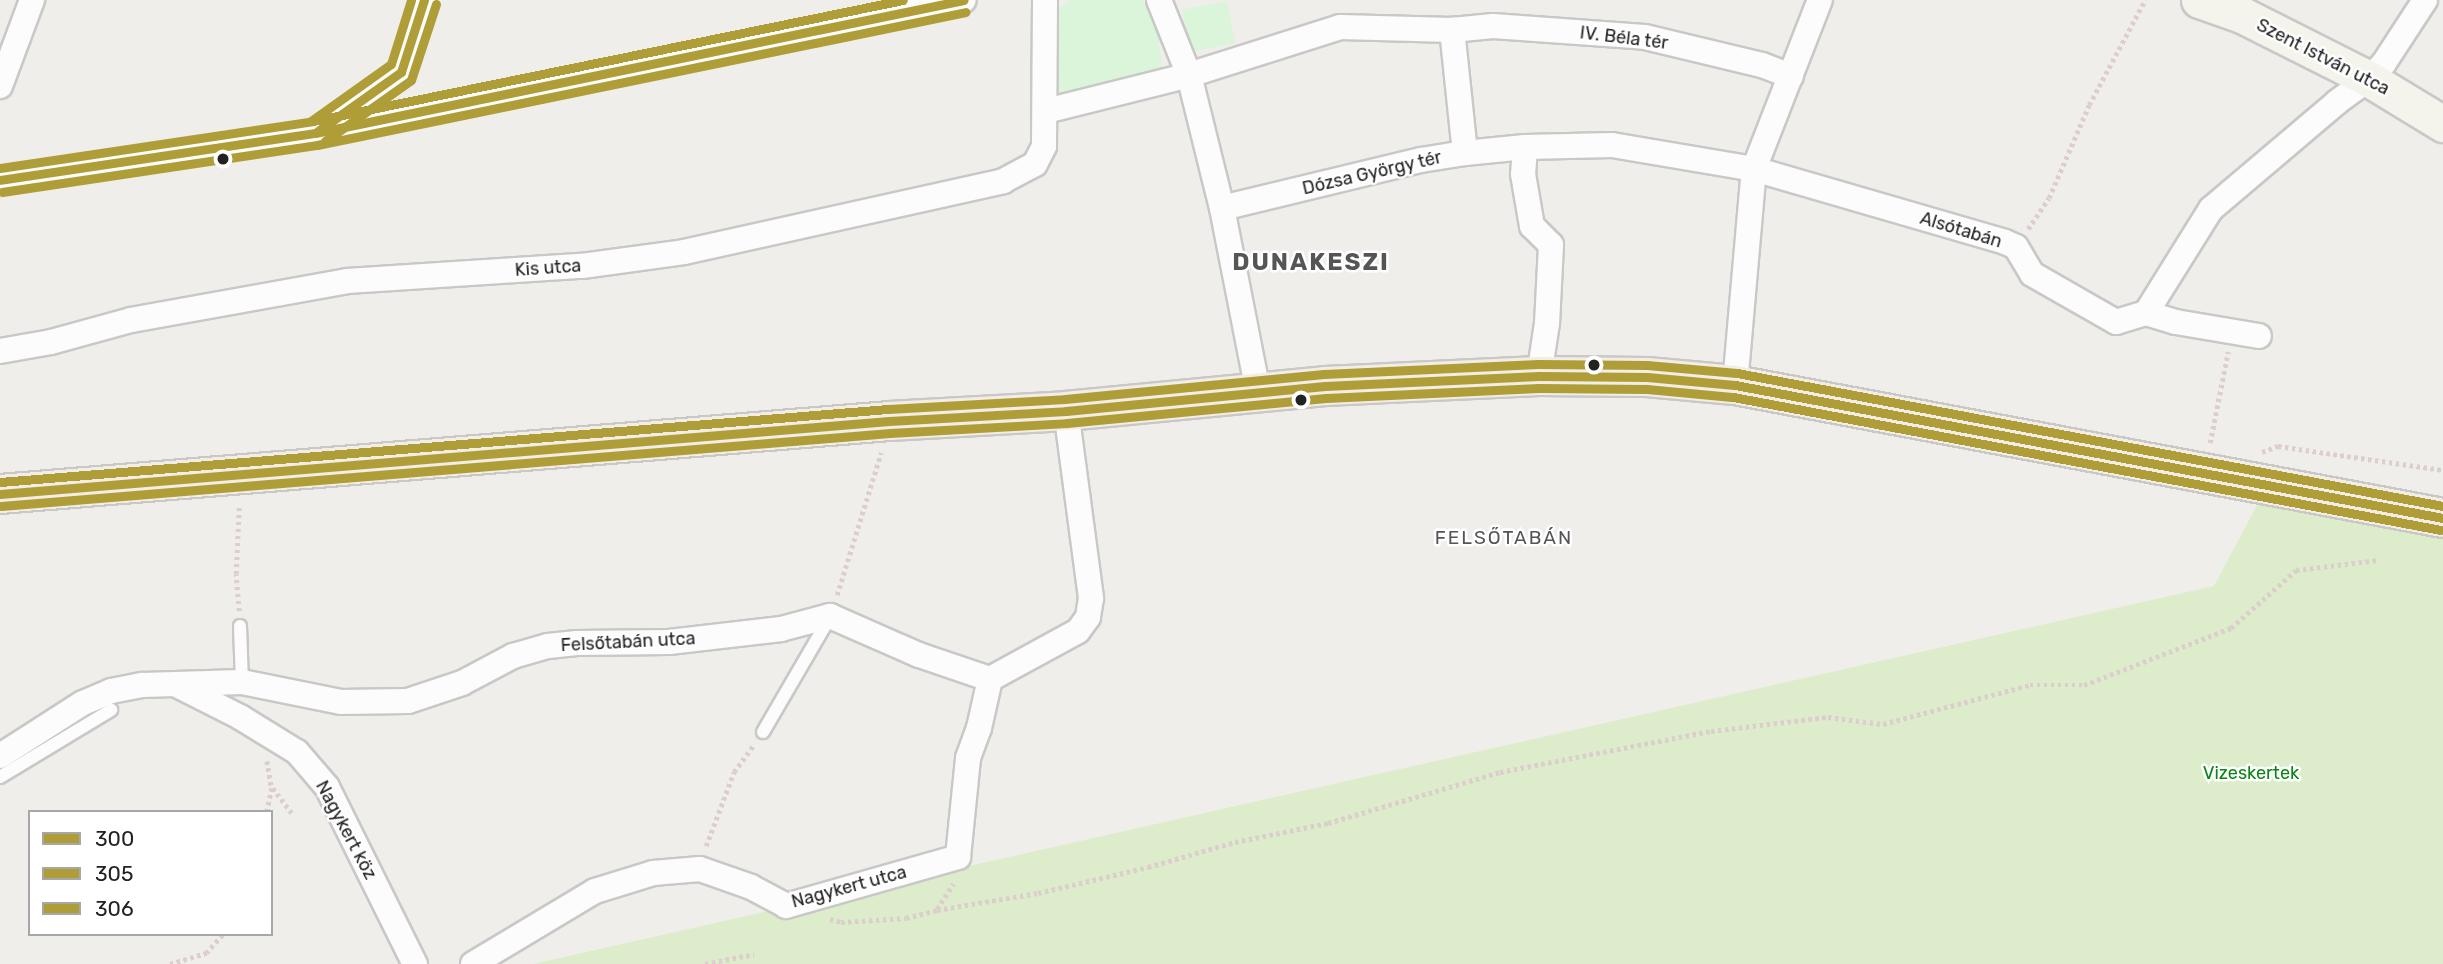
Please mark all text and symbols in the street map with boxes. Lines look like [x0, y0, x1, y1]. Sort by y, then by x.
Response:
street label: Szent István utca [2253, 14, 2393, 100]
street label: IV. Béla tér [1578, 22, 1670, 54]
street label: Dózsa György tér [1300, 146, 1444, 200]
unlabelled marker [216, 152, 230, 166]
street label: Alsótabán [1917, 207, 2005, 253]
district label: DUNAKESZI [1233, 249, 1389, 277]
street label: Kis utca [514, 255, 582, 281]
unlabelled marker [1587, 358, 1601, 372]
unlabelled marker [1294, 393, 1308, 407]
district label: FELSŐTABÁN [1436, 527, 1572, 549]
street label: Felsőtabán utca [560, 628, 696, 656]
park label: Vizeskertek [2203, 762, 2299, 784]
street label: Nagykert köz [311, 777, 381, 883]
legend [28, 810, 273, 936]
text: 300 [95, 826, 134, 851]
text: 305 [95, 861, 133, 886]
street label: Nagykert utca [789, 861, 909, 913]
text: 306 [95, 896, 134, 921]

